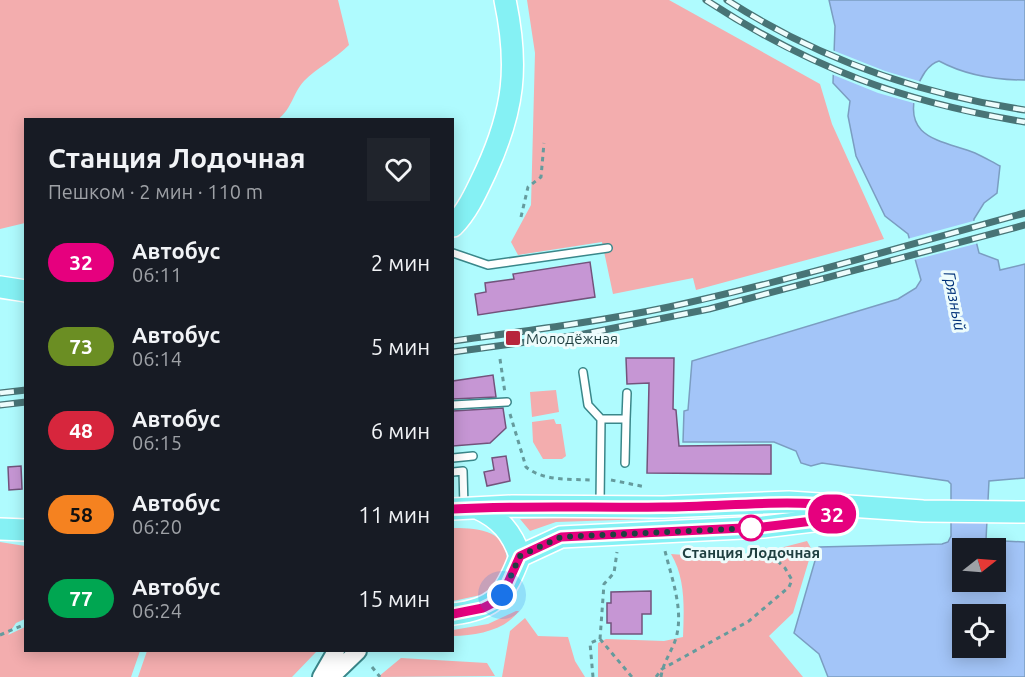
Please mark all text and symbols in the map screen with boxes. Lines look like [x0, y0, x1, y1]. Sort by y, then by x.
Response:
button: heart [367, 138, 430, 201]
text: Станция Лодочная [48, 142, 306, 173]
text: Пешком · 2 мин · 110 m [48, 180, 263, 203]
text: Автобус [132, 238, 220, 263]
text: 32 [69, 250, 93, 274]
text: 2 мин [371, 250, 430, 275]
text: 06:11 [132, 263, 182, 286]
water label: Грязный [940, 270, 970, 332]
text: Автобус [132, 322, 220, 347]
marker: Молодёжная [504, 329, 522, 347]
place label: Молодёжная [526, 330, 618, 347]
text: 73 [69, 334, 93, 358]
text: 5 мин [371, 334, 430, 359]
text: 06:14 [132, 347, 182, 370]
text: Автобус [132, 406, 220, 431]
text: 48 [69, 418, 93, 442]
text: 6 мин [371, 418, 430, 443]
text: 06:15 [132, 431, 182, 454]
text: Автобус [132, 490, 220, 515]
line badge: 32 [805, 494, 859, 534]
text: 58 [69, 502, 93, 526]
text: 11 мин [358, 502, 430, 527]
text: 32 [820, 502, 844, 526]
text: 06:20 [132, 515, 182, 538]
marker: Станция Лодочная [738, 515, 764, 541]
north arrow [952, 538, 1006, 592]
map controls [952, 538, 1006, 658]
place label: Станция Лодочная [682, 544, 820, 561]
text: Автобус [132, 574, 220, 599]
your location [487, 580, 517, 610]
text: 77 [69, 586, 93, 610]
text: 15 мин [358, 586, 430, 611]
text: 06:24 [132, 599, 182, 622]
button: locate [952, 604, 1006, 658]

